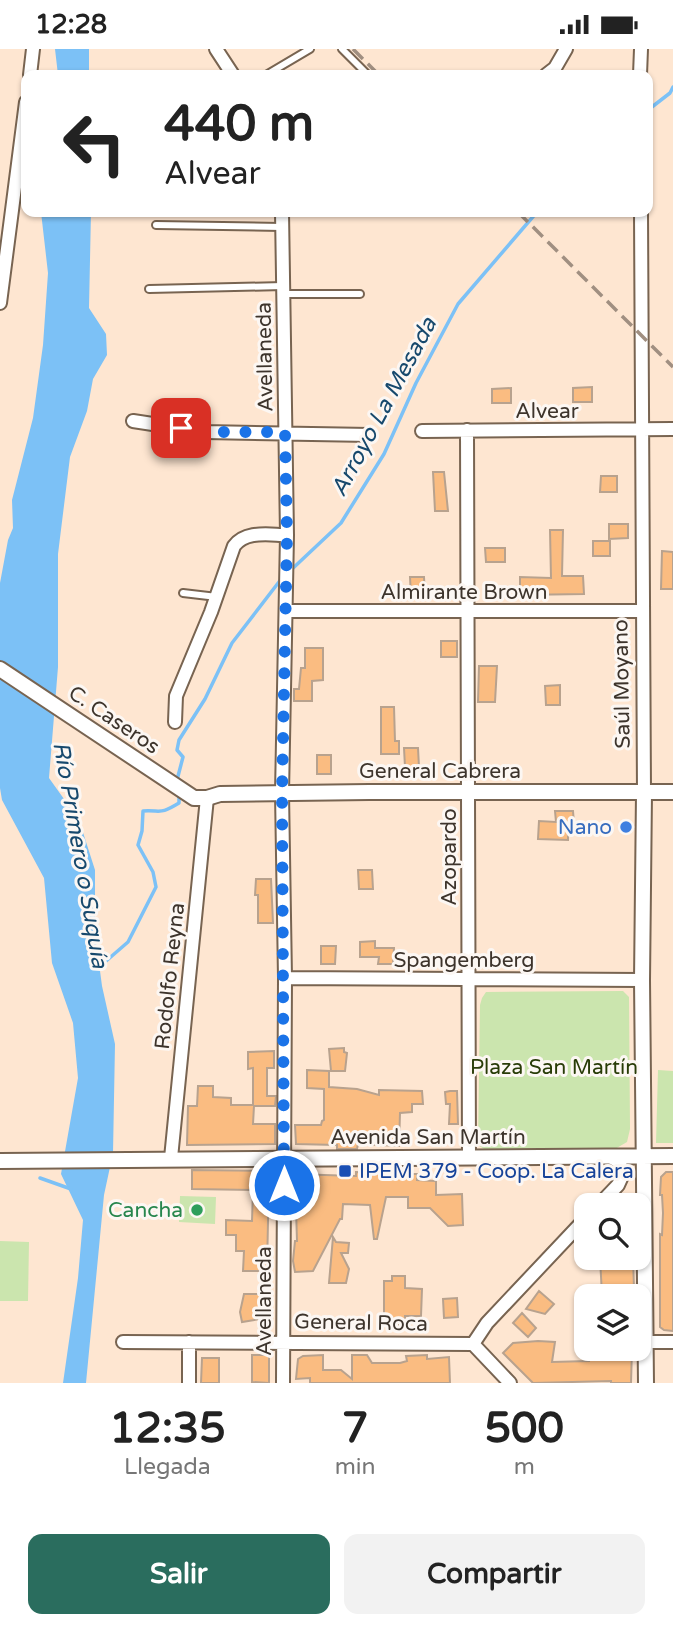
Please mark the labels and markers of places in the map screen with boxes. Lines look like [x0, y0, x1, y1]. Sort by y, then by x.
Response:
pin [151, 398, 211, 458]
place label: Nano [558, 815, 612, 840]
marker: Nano [618, 819, 634, 835]
place label: IPEM 379 - Coop. La Calera [359, 1159, 634, 1184]
marker: IPEM 379 - Coop. La Calera [337, 1163, 353, 1179]
place label: Cancha [108, 1198, 183, 1223]
marker: Cancha [189, 1202, 205, 1218]

